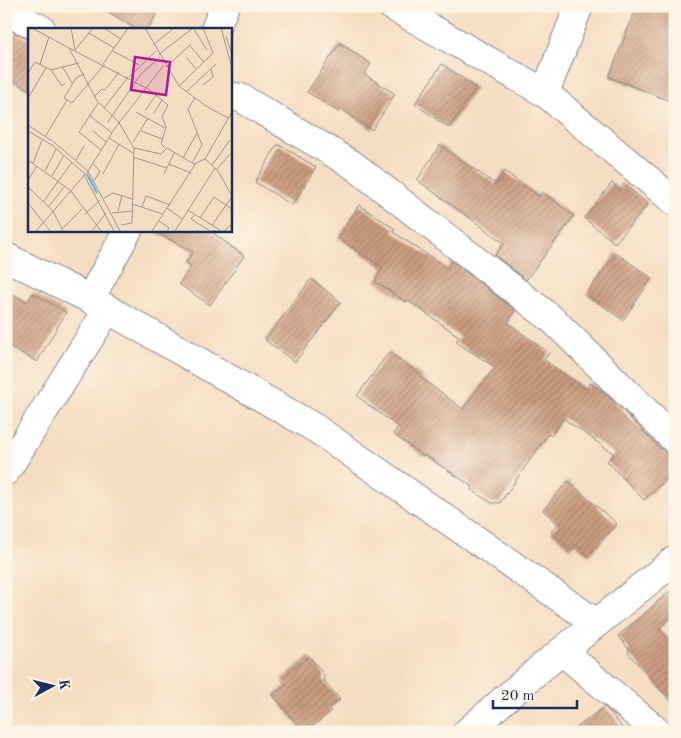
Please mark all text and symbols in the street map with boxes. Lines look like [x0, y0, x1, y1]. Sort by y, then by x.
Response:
inset map [28, 28, 231, 231]
north arrow [28, 660, 78, 710]
text: K [56, 678, 72, 691]
scale bar [493, 678, 577, 710]
text: 20 m [501, 689, 535, 704]

